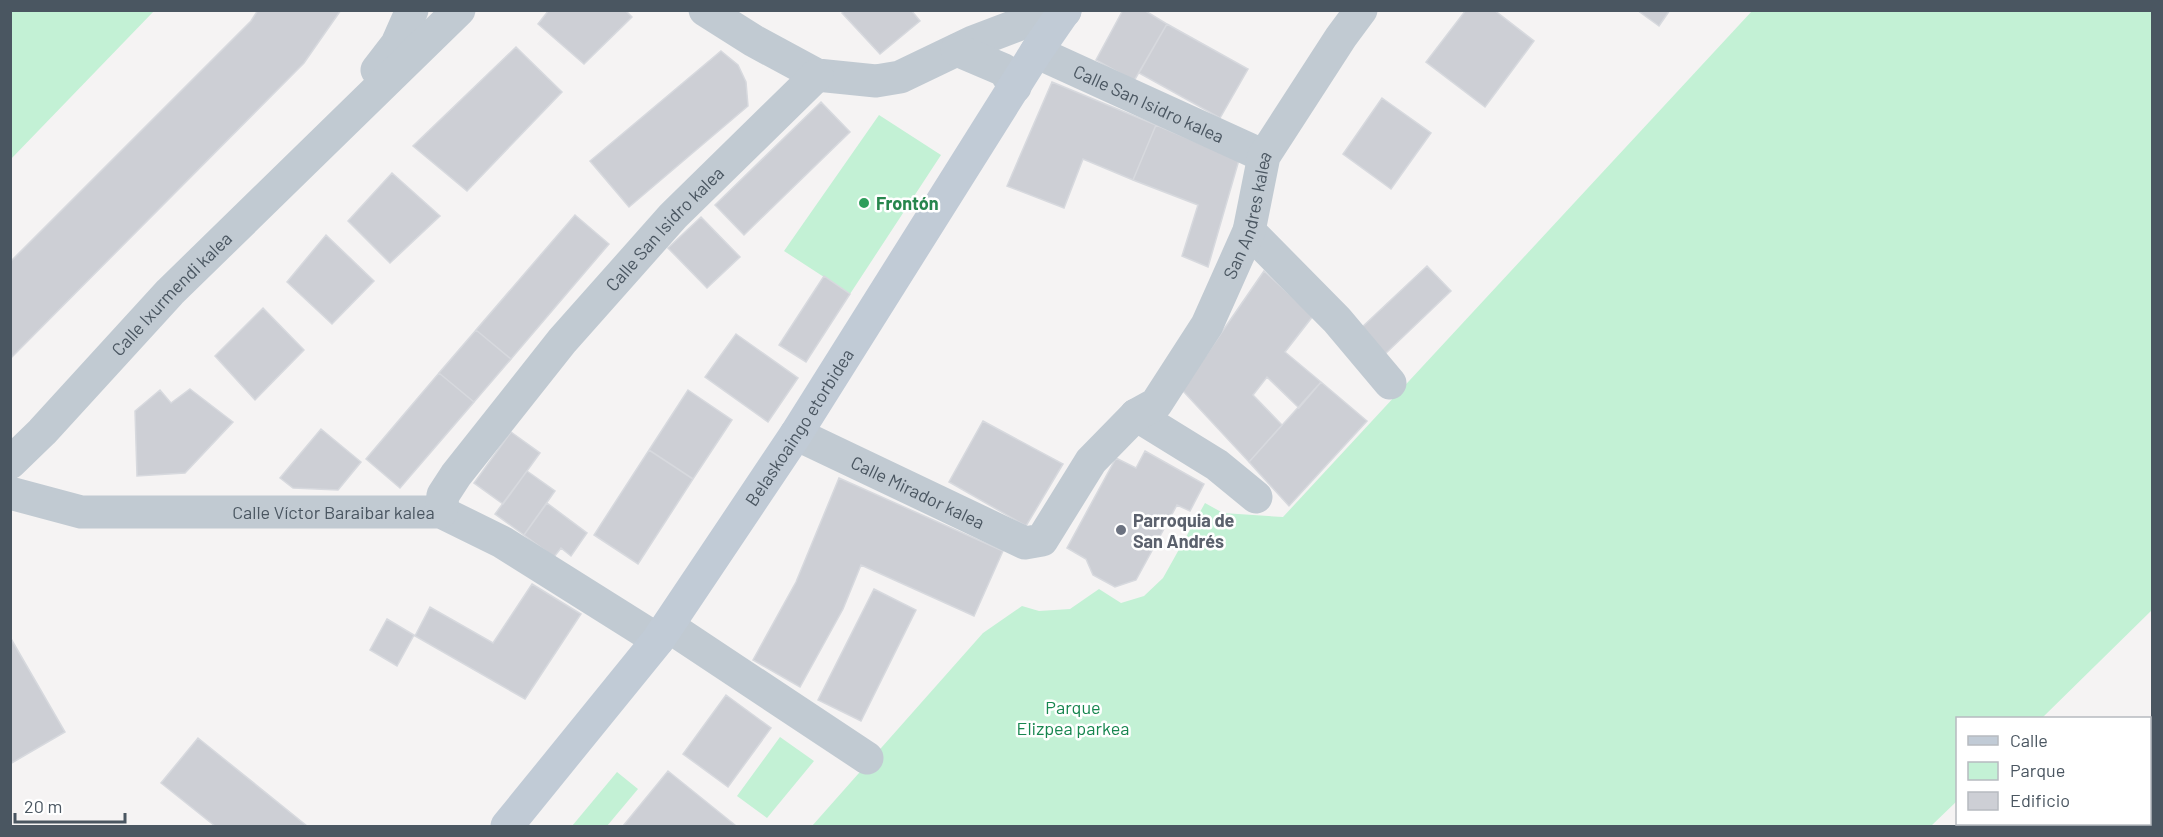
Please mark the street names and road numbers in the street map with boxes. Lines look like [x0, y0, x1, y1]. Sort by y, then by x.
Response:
street label: Calle San Isidro kalea [1070, 60, 1228, 147]
street label: San Andres kalea [1218, 146, 1276, 282]
street label: Calle San Isidro kalea [601, 162, 728, 295]
street label: Calle Ixurmendi kalea [106, 227, 236, 360]
street label: Belaskoaingo etorbidea [740, 344, 858, 510]
street label: Calle Mirador kalea [848, 451, 988, 533]
street label: Calle Víctor Baraibar kalea [232, 501, 435, 523]

